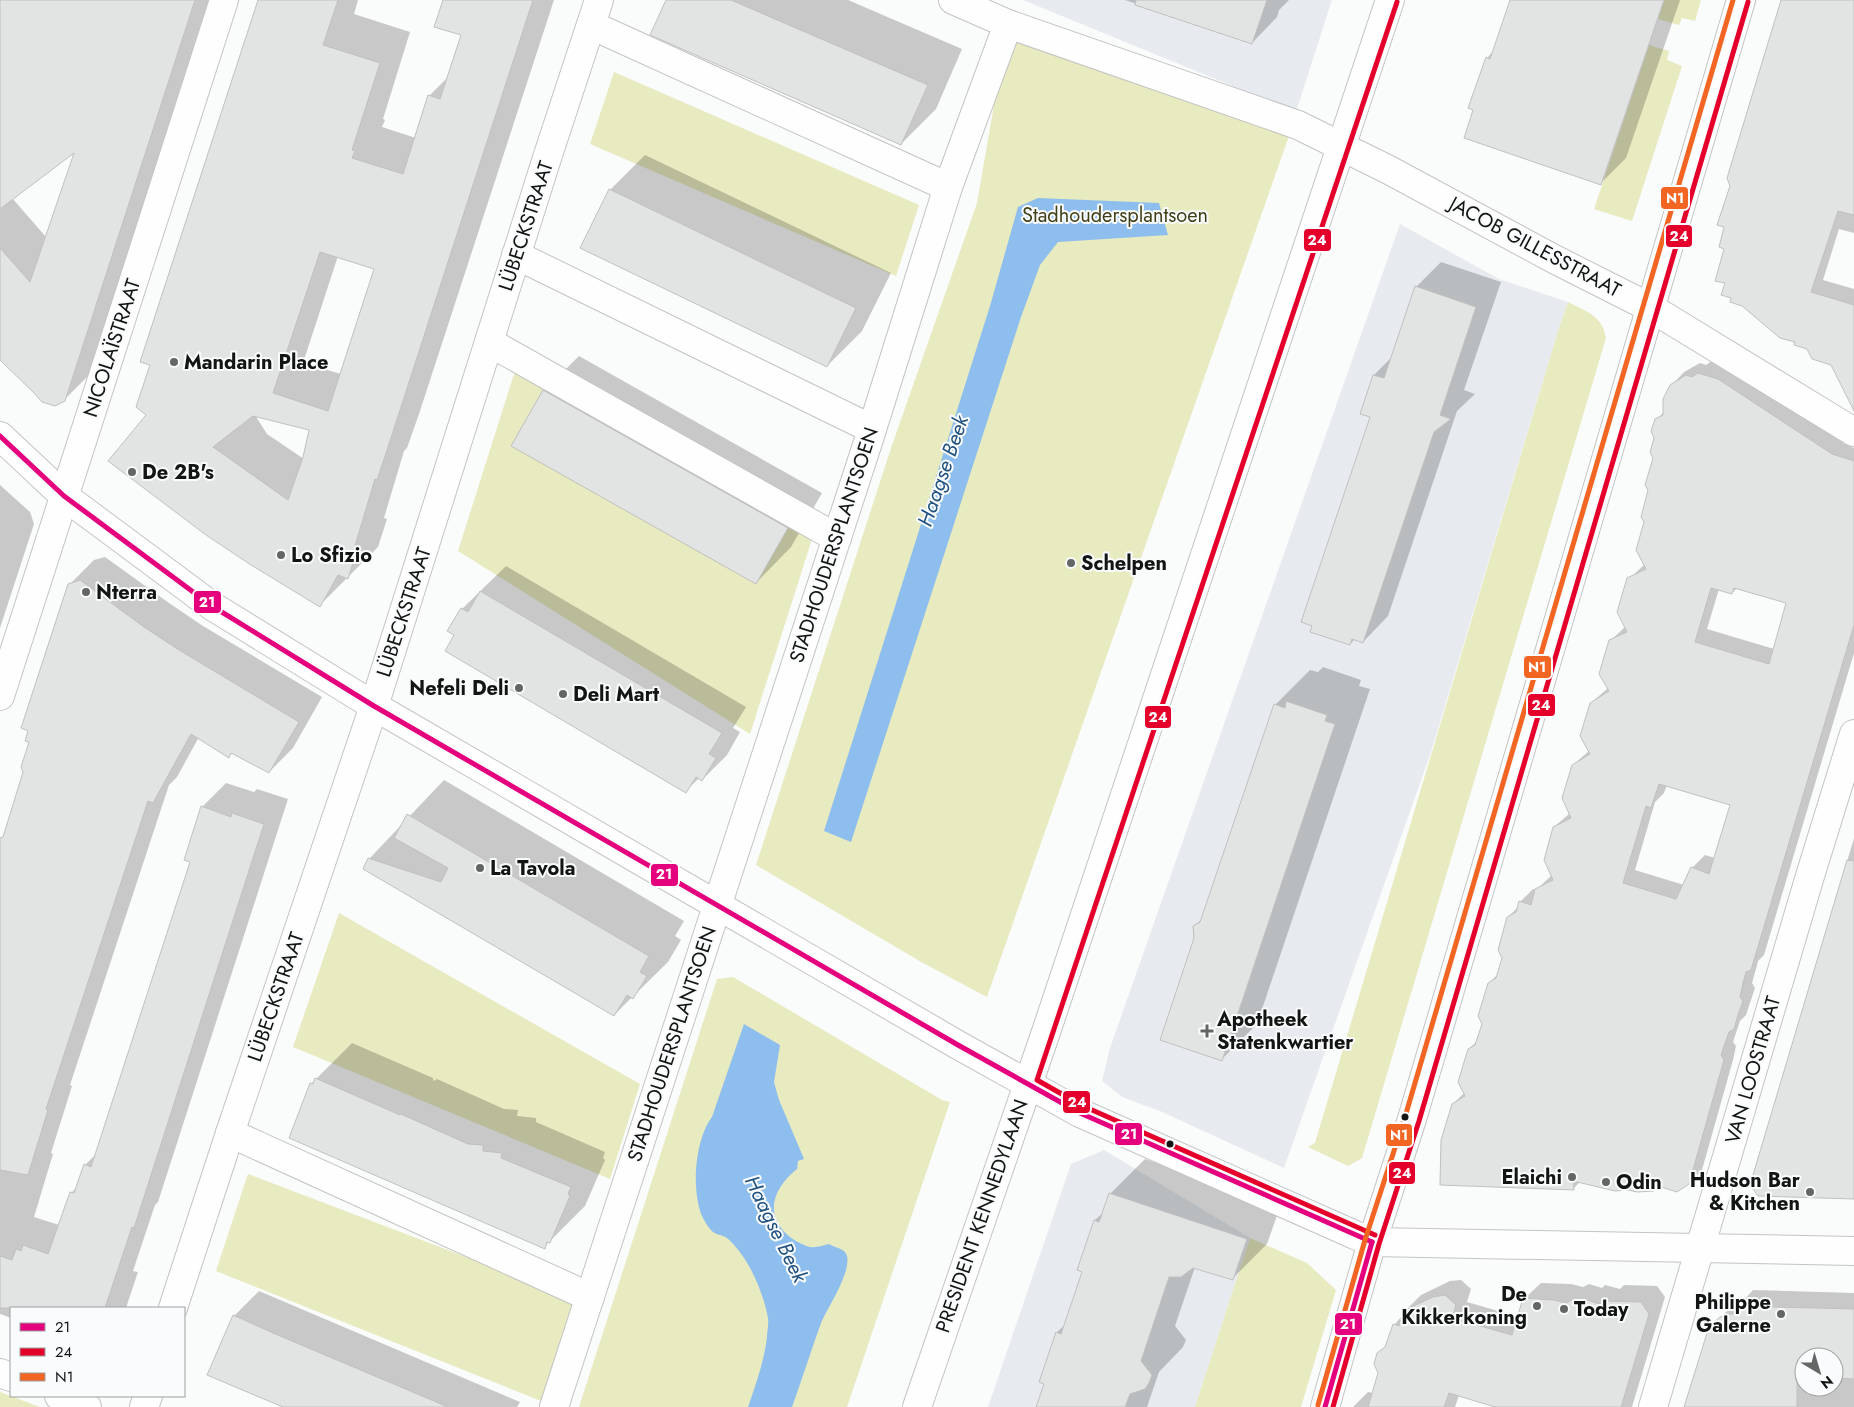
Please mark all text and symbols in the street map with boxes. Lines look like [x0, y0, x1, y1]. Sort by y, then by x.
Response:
street label: LÜBECKSTRAAT [491, 157, 561, 295]
line badge: N1 [1660, 186, 1689, 210]
street label: JACOB GILLESSTRAAT [1441, 188, 1627, 305]
text: N1 [1666, 188, 1684, 208]
park label: Stadhoudersplantsoen [1022, 201, 1208, 230]
line badge: 24 [1665, 224, 1693, 248]
text: 24 [1670, 226, 1689, 246]
line badge: 24 [1303, 228, 1332, 252]
text: 24 [1308, 230, 1327, 250]
street label: NICOLAÏSTRAAT [76, 274, 148, 421]
place label: Mandarin Place [184, 348, 328, 377]
marker: Mandarin Place [168, 356, 180, 368]
water label: Haagse Beek [910, 410, 976, 531]
street label: STADHOUDERSPLANTSOEN [782, 423, 886, 667]
place label: De 2B's [142, 458, 214, 487]
marker: De 2B's [126, 466, 138, 478]
place label: Lo Sfizio [291, 541, 372, 570]
street label: LÜBECKSTRAAT [369, 543, 439, 681]
marker: Lo Sfizio [275, 549, 287, 561]
place label: Schelpen [1081, 549, 1167, 578]
marker: Schelpen [1065, 557, 1077, 569]
place label: Nterra [96, 578, 157, 607]
marker: Nterra [80, 586, 92, 598]
line badge: 21 [193, 590, 222, 614]
text: 21 [199, 592, 215, 612]
line badge: N1 [1523, 655, 1552, 679]
text: N1 [1528, 657, 1546, 677]
place label: Nefeli Deli [409, 674, 509, 703]
place label: Deli Mart [573, 680, 660, 709]
marker: Nefeli Deli [513, 682, 525, 694]
marker: Deli Mart [557, 688, 569, 700]
line badge: 24 [1527, 693, 1556, 717]
text: 24 [1532, 695, 1551, 715]
line badge: 24 [1144, 705, 1172, 729]
text: 24 [1149, 707, 1168, 727]
place label: La Tavola [490, 854, 575, 883]
marker: La Tavola [474, 862, 486, 874]
line badge: 21 [650, 863, 679, 887]
text: 21 [656, 864, 672, 884]
street label: STADHOUDERSPLANTSOEN [620, 922, 724, 1166]
street label: LÜBECKSTRAAT [240, 928, 312, 1066]
street label: VAN LOOSTRAAT [1718, 992, 1788, 1147]
place label: Apotheek Statenkwartier [1216, 1005, 1354, 1057]
marker: Apotheek Statenkwartier [1201, 1025, 1213, 1037]
line badge: 24 [1062, 1090, 1091, 1114]
text: 24 [1068, 1092, 1087, 1112]
street label: PRESIDENT KENNEDYLAAN [928, 1095, 1036, 1337]
unlabelled marker [1400, 1112, 1410, 1122]
line badge: 21 [1114, 1122, 1143, 1146]
line badge: N1 [1385, 1123, 1413, 1147]
text: 21 [1121, 1124, 1137, 1144]
text: N1 [1390, 1125, 1408, 1145]
unlabelled marker [1165, 1139, 1175, 1149]
line badge: 24 [1388, 1161, 1416, 1185]
text: 24 [1393, 1163, 1412, 1183]
place label: Elaichi [1501, 1163, 1562, 1192]
place label: Hudson Bar & Kitchen [1690, 1166, 1801, 1218]
place label: Odin [1616, 1168, 1662, 1197]
water label: Haagse Beek [737, 1170, 815, 1289]
marker: Elaichi [1566, 1171, 1578, 1183]
marker: Odin [1600, 1176, 1612, 1188]
marker: Hudson Bar & Kitchen [1804, 1186, 1816, 1198]
place label: De Kikkerkoning [1401, 1280, 1527, 1332]
place label: Philippe Galerne [1695, 1288, 1771, 1340]
place label: Today [1574, 1295, 1629, 1324]
marker: De Kikkerkoning [1531, 1300, 1543, 1312]
marker: Today [1558, 1303, 1570, 1315]
legend [10, 1307, 185, 1397]
marker: Philippe Galerne [1775, 1308, 1787, 1320]
line badge: 21 [1334, 1312, 1363, 1336]
text: 21 [1340, 1314, 1356, 1334]
text: 21 [55, 1316, 70, 1338]
text: 24 [55, 1341, 73, 1363]
north arrow [1794, 1347, 1844, 1397]
text: N1 [55, 1366, 73, 1388]
text: N [1816, 1371, 1838, 1394]

